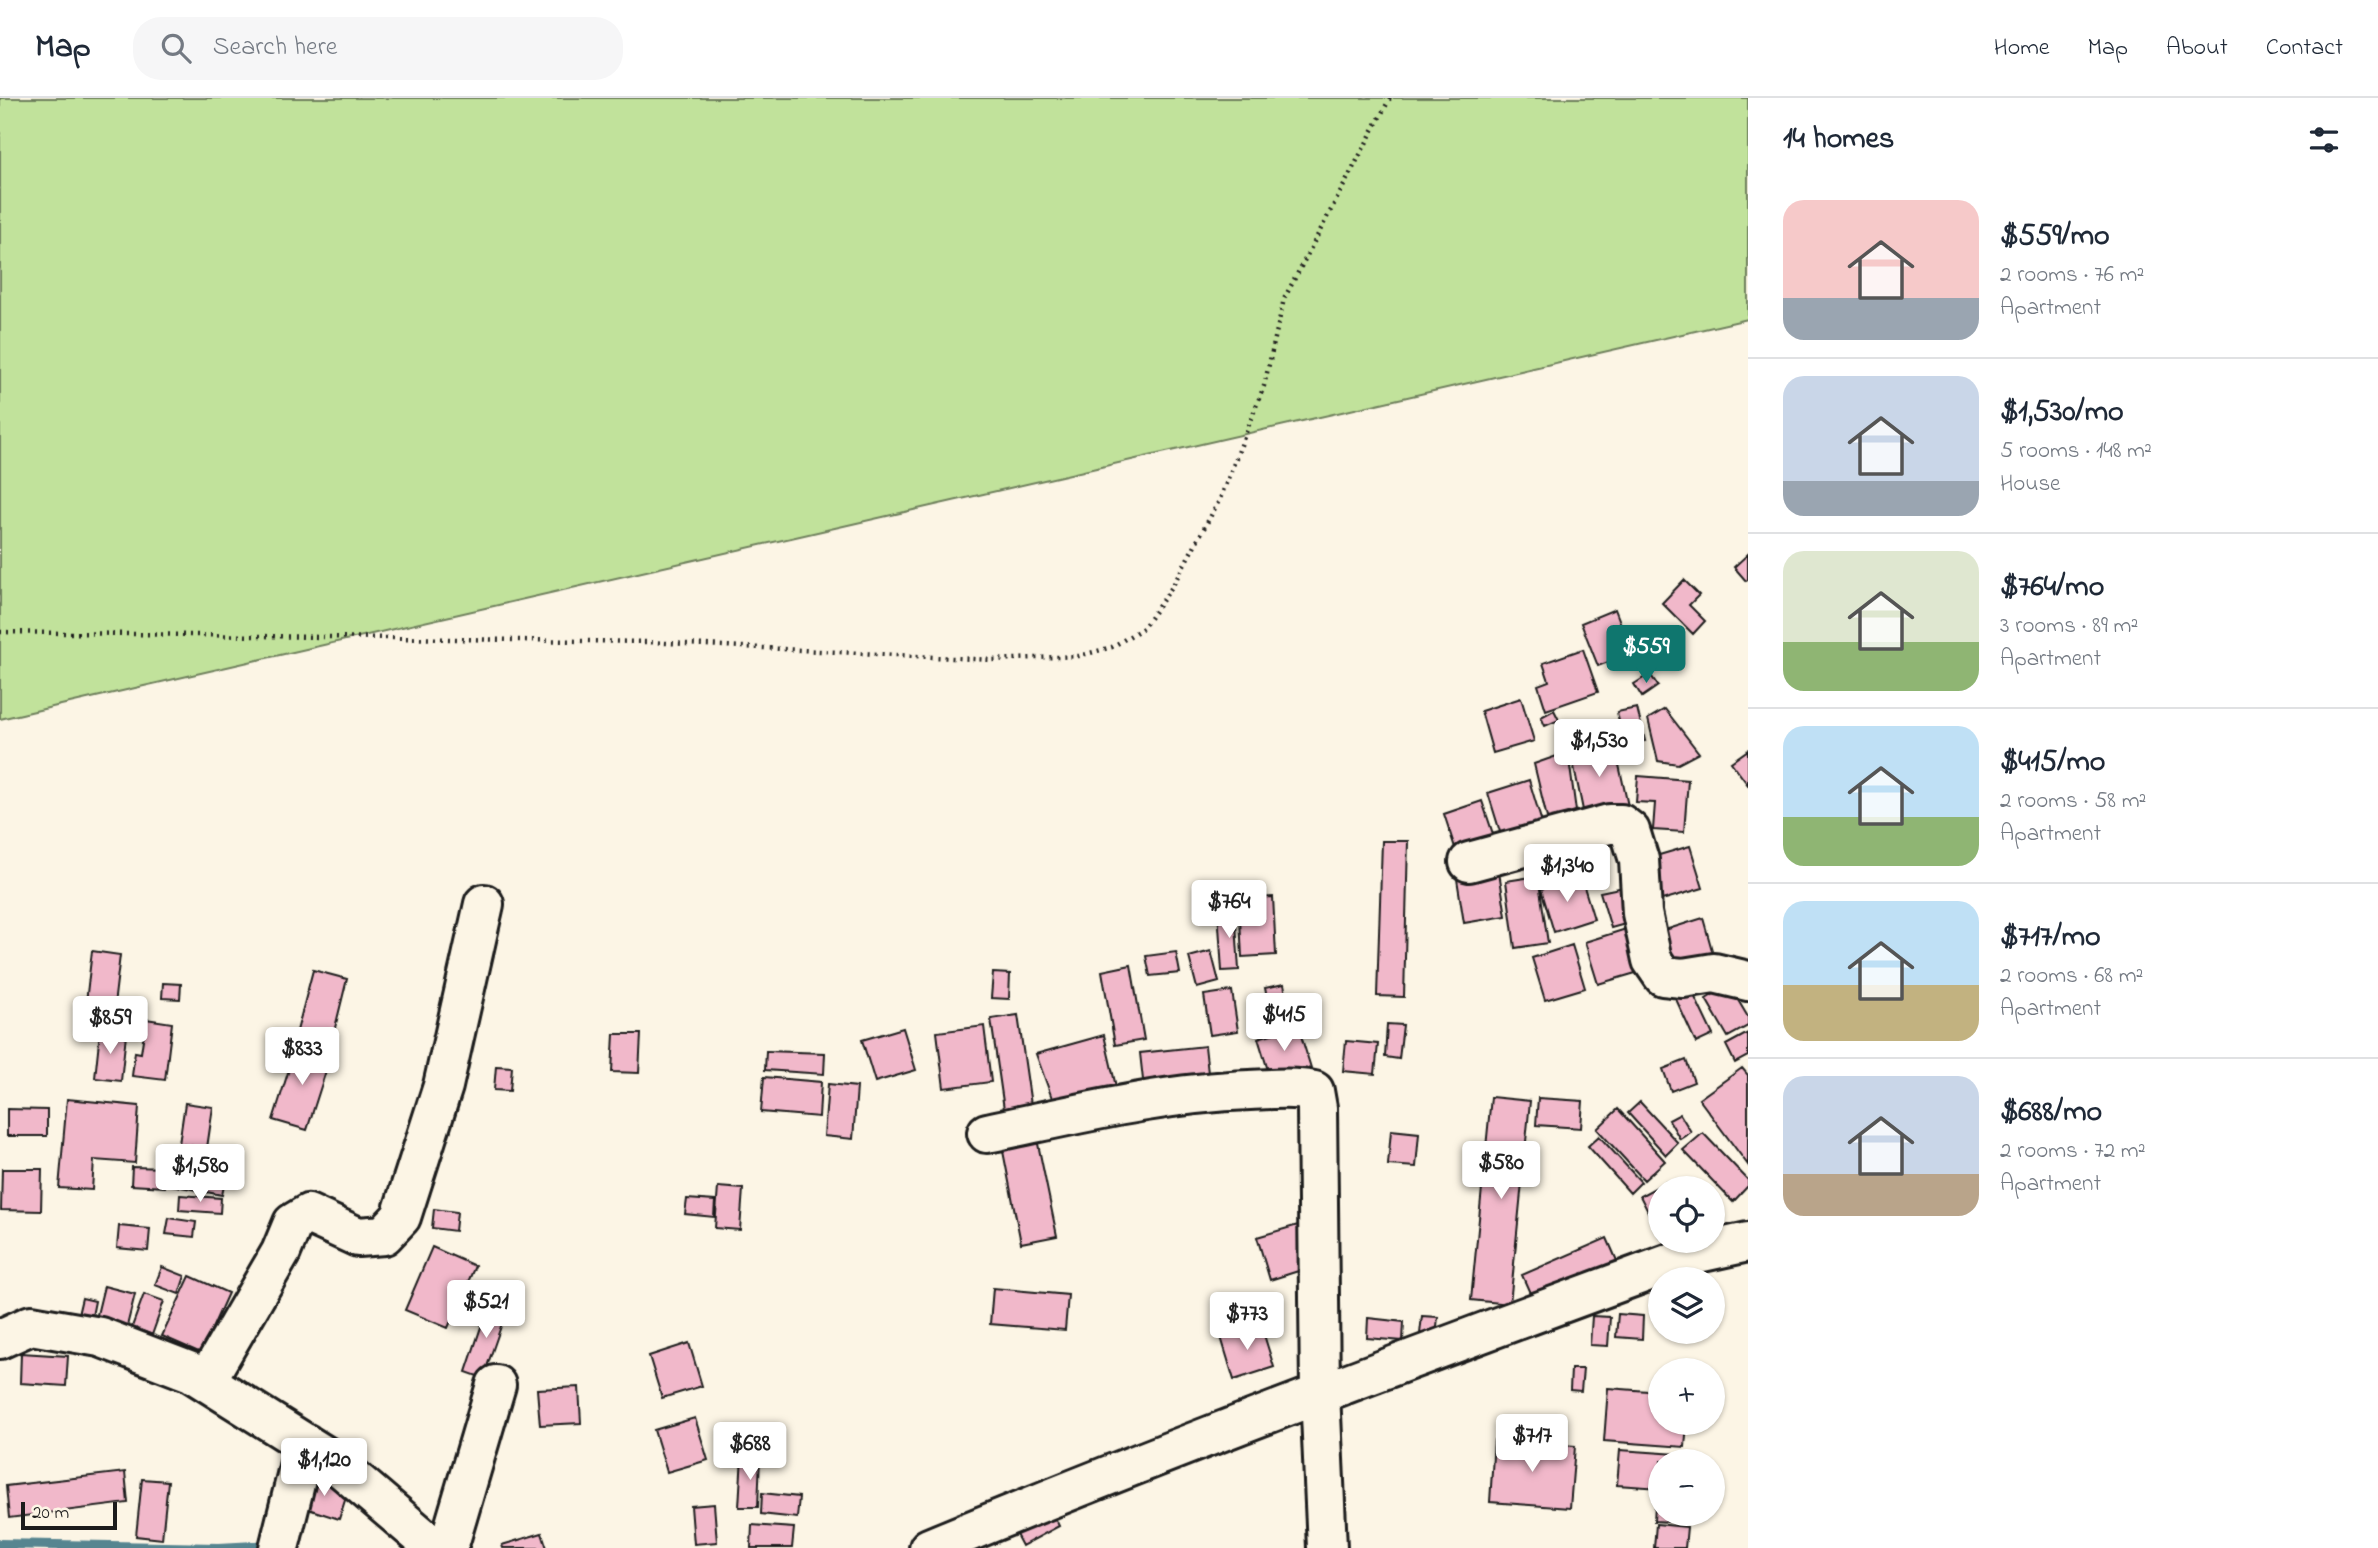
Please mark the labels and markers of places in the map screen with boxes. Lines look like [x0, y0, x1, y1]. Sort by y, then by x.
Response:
pin: $559 [1605, 626, 1687, 685]
pin: $1,530 [1542, 720, 1656, 779]
pin: $1,340 [1510, 844, 1624, 904]
pin: $764 [1188, 880, 1270, 940]
pin: $415 [1243, 993, 1325, 1053]
pin: $859 [69, 996, 151, 1056]
pin: $833 [261, 1028, 343, 1087]
pin: $580 [1460, 1142, 1542, 1201]
pin: $1,580 [143, 1144, 257, 1204]
pin: $521 [445, 1280, 527, 1340]
pin: $773 [1206, 1292, 1288, 1352]
pin: $717 [1491, 1414, 1573, 1474]
pin: $688 [709, 1422, 791, 1482]
pin: $1,120 [267, 1438, 381, 1498]

